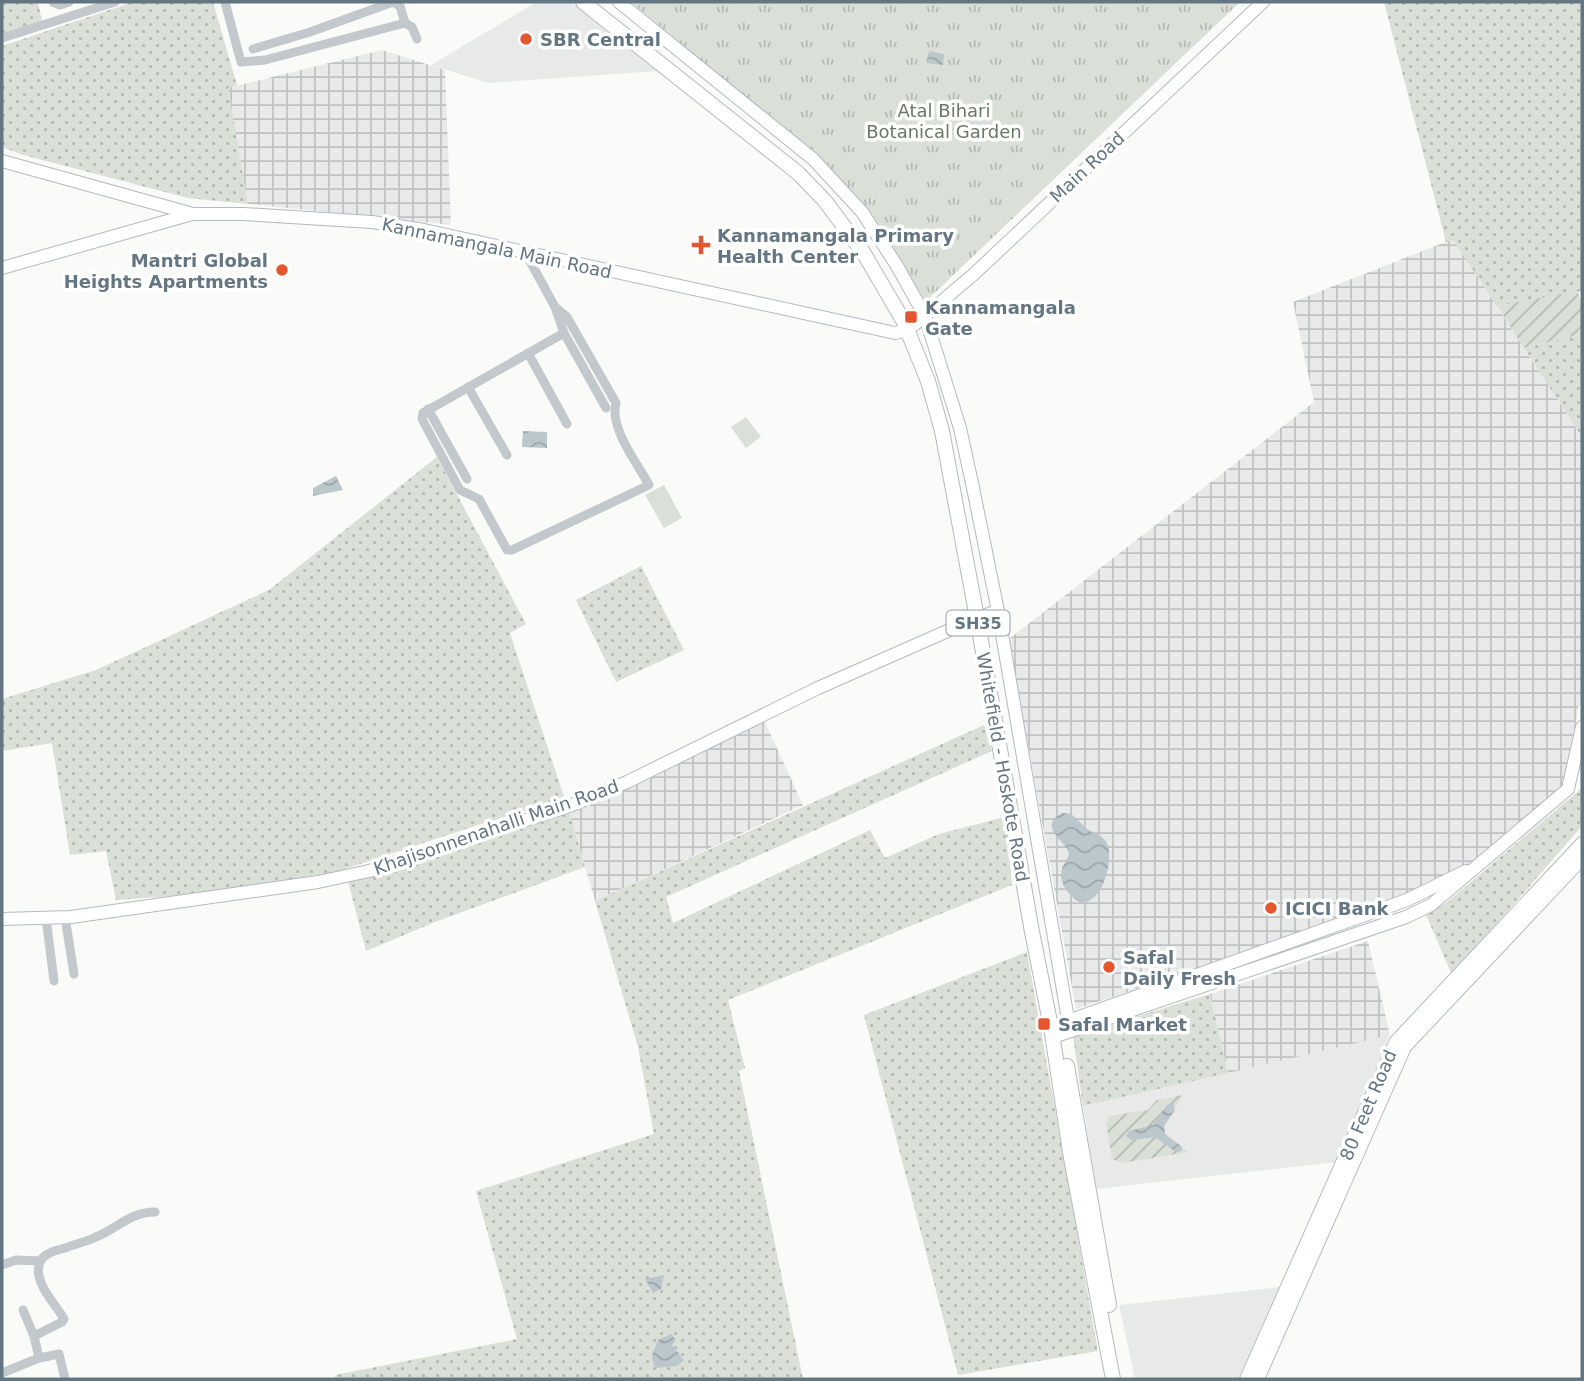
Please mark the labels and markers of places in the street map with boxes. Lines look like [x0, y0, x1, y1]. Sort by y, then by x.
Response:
place label: SBR Central [540, 29, 661, 50]
marker: SBR Central [518, 31, 534, 47]
place label: Kannamangala Primary Health Center [717, 225, 954, 267]
marker: Kannamangala Primary Health Center [691, 235, 711, 255]
place label: Mantri Global Heights Apartments [64, 250, 268, 292]
marker: Mantri Global Heights Apartments [274, 262, 290, 278]
place label: Kannamangala Gate [925, 297, 1076, 339]
marker: Kannamangala Gate [903, 309, 919, 325]
place label: ICICI Bank [1285, 898, 1389, 919]
marker: ICICI Bank [1263, 900, 1279, 916]
place label: Safal Daily Fresh [1123, 947, 1236, 989]
marker: Safal Daily Fresh [1101, 959, 1117, 975]
place label: Safal Market [1058, 1014, 1187, 1035]
marker: Safal Market [1036, 1016, 1052, 1032]

